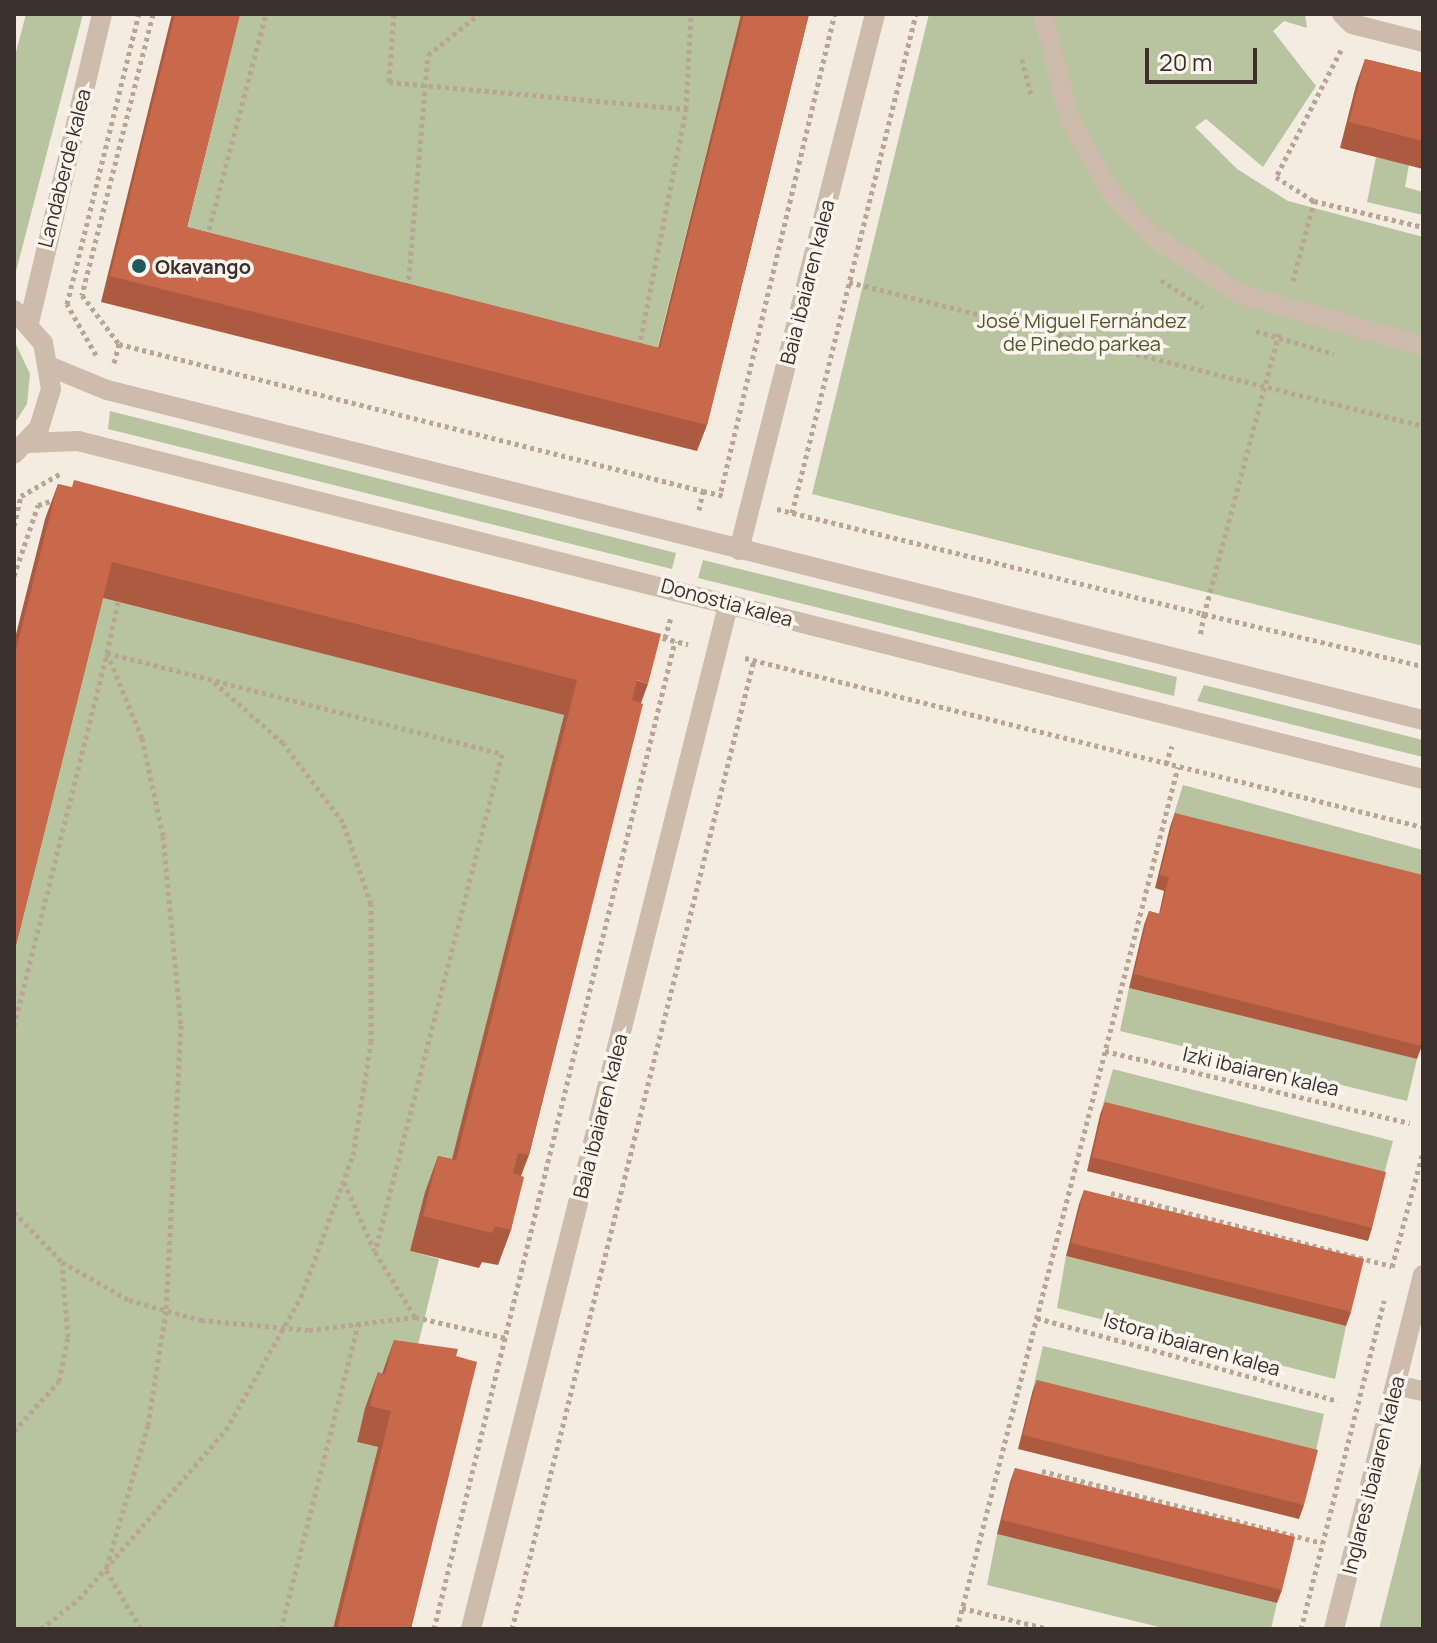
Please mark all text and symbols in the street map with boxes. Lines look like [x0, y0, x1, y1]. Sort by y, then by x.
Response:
scale bar [1149, 32, 1261, 82]
text: 20 m [1159, 45, 1212, 78]
street label: Landaberde kalea [33, 86, 95, 250]
street label: Baia ibaiaren kalea [775, 197, 839, 367]
place label: Okavango [155, 254, 251, 278]
marker: Okavango [130, 257, 148, 275]
park label: José Miguel Fernández de Pinedo parkea [977, 308, 1187, 355]
street label: Donostia kalea [659, 573, 795, 631]
street label: Baia ibaiaren kalea [568, 1031, 632, 1201]
street label: Izki ibaiaren kalea [1180, 1041, 1342, 1101]
street label: Istora ibaiaren kalea [1101, 1307, 1283, 1381]
street label: Inglares ibaiaren kalea [1337, 1373, 1409, 1577]

